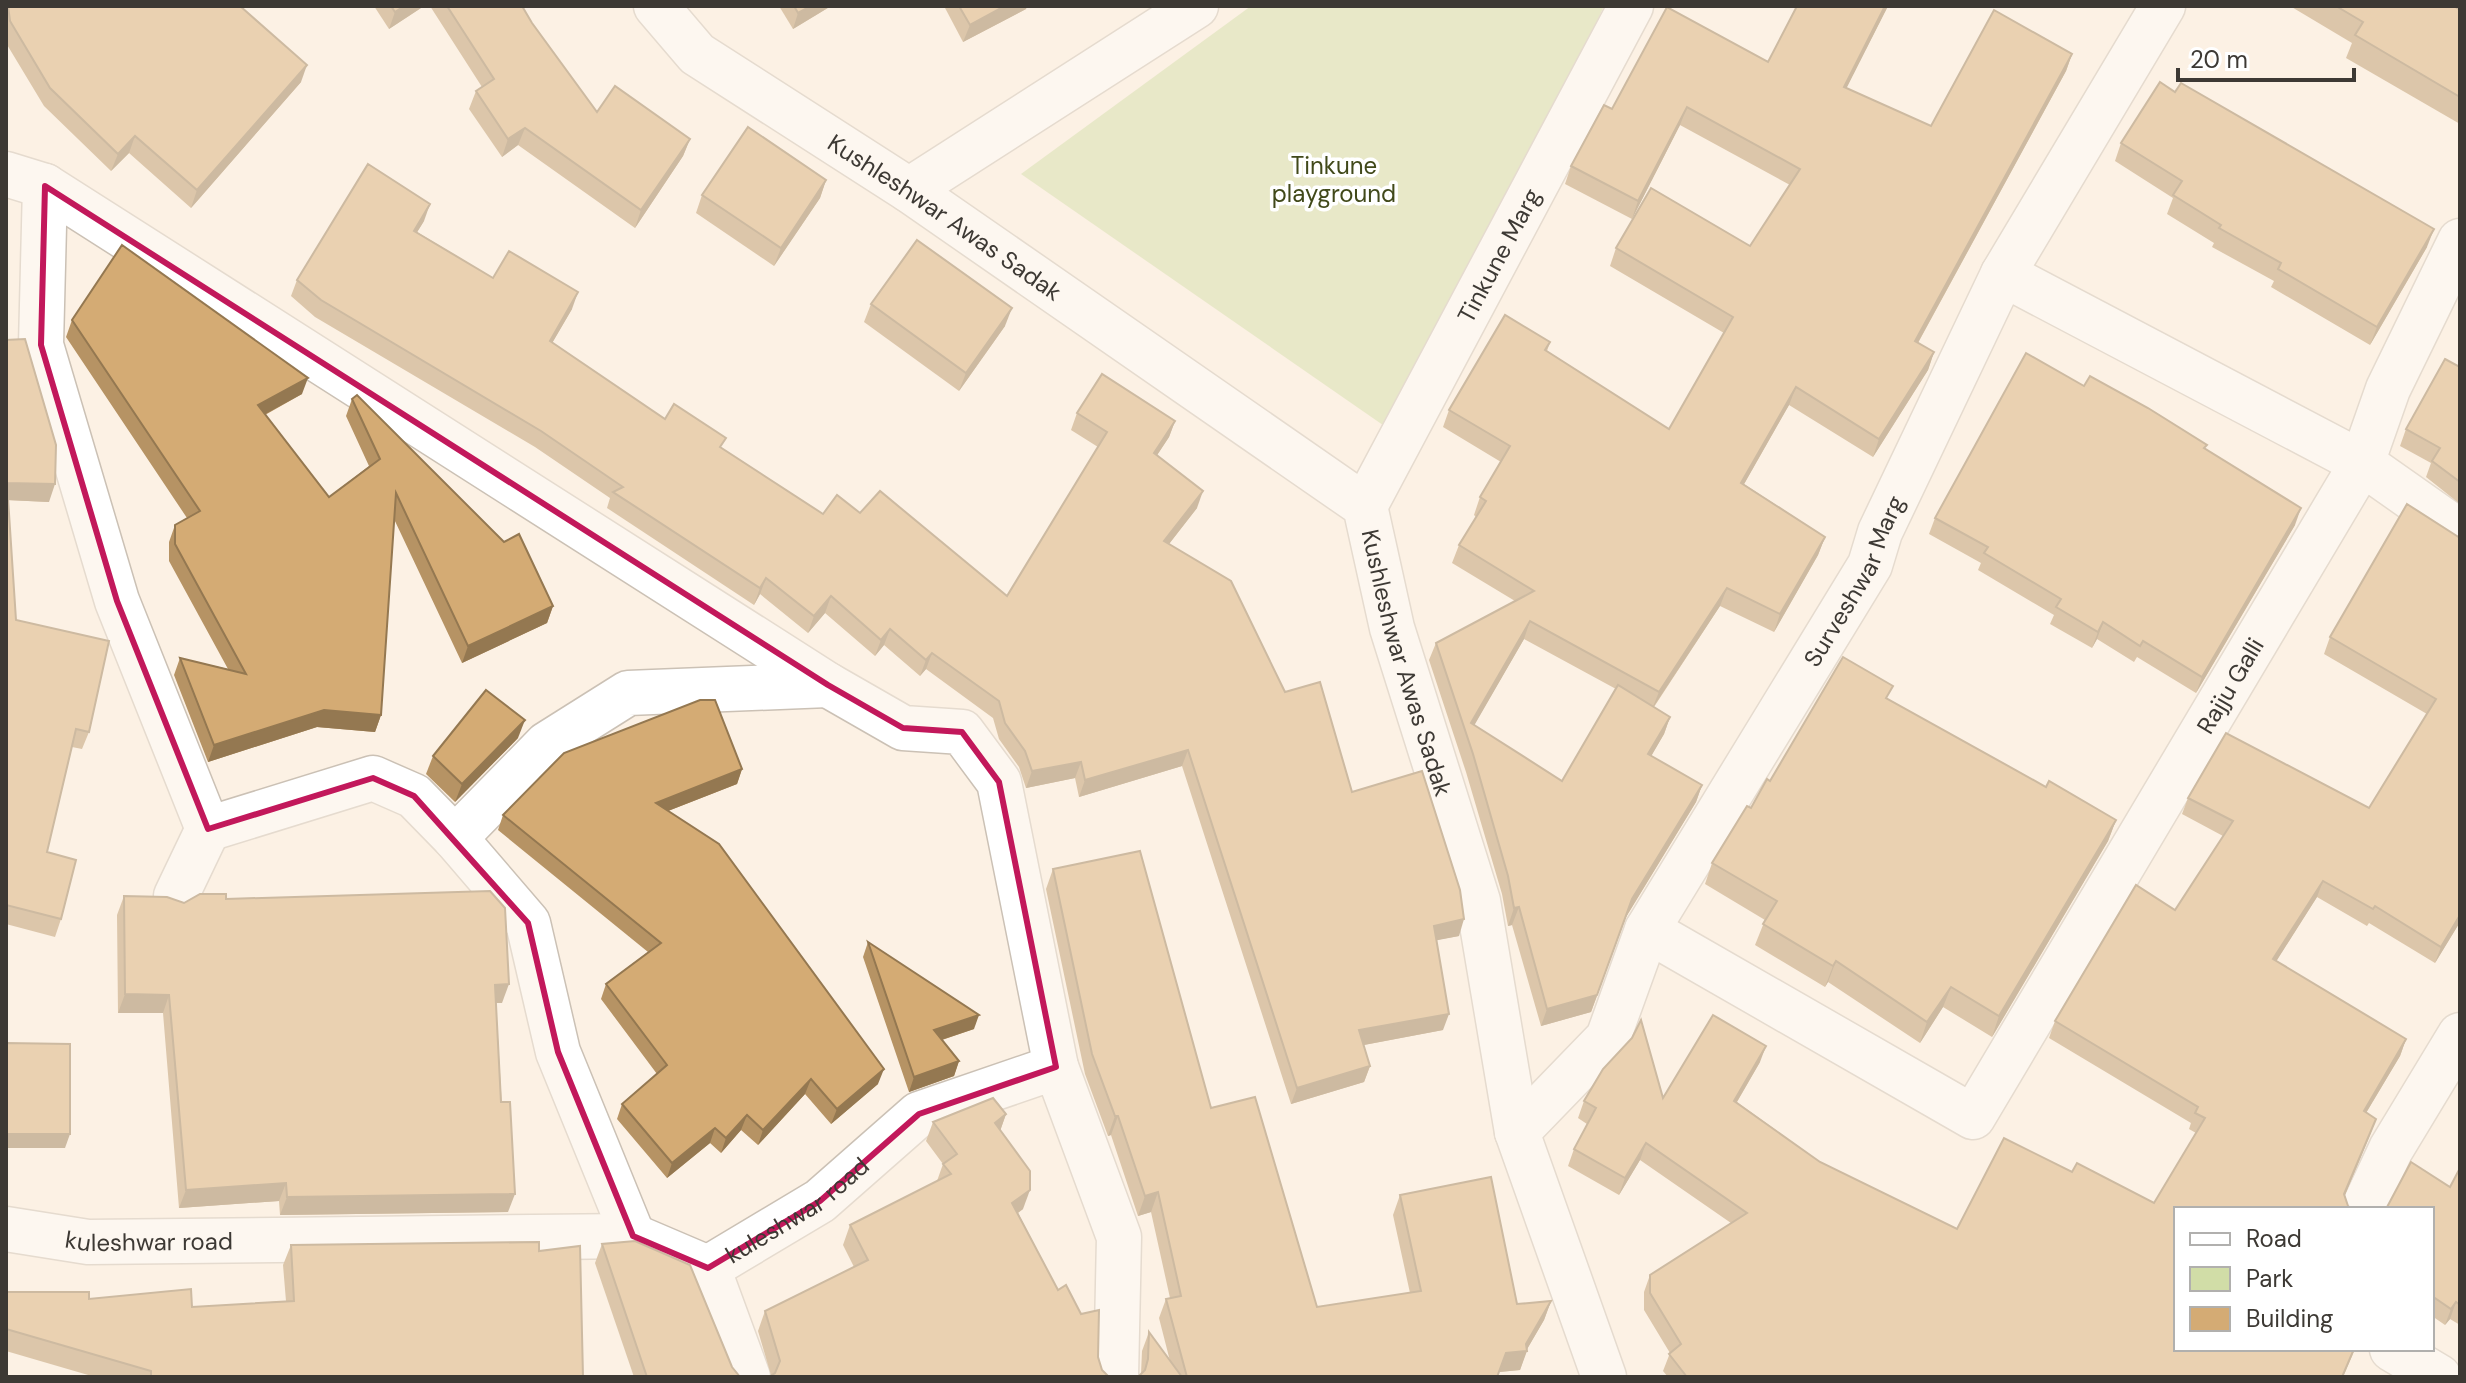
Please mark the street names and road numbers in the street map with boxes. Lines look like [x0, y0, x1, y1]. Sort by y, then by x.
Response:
street label: Kushleshwar Awas Sadak [822, 127, 1068, 307]
street label: Tinkune Marg [1450, 183, 1547, 328]
street label: Surveshwar Marg [1796, 490, 1911, 672]
street label: Kushleshwar Awas Sadak [1355, 526, 1459, 800]
street label: Rajju Galli [2189, 632, 2270, 739]
street label: kuleshwar road [719, 1150, 875, 1270]
street label: kuleshwar road [63, 1223, 233, 1258]

